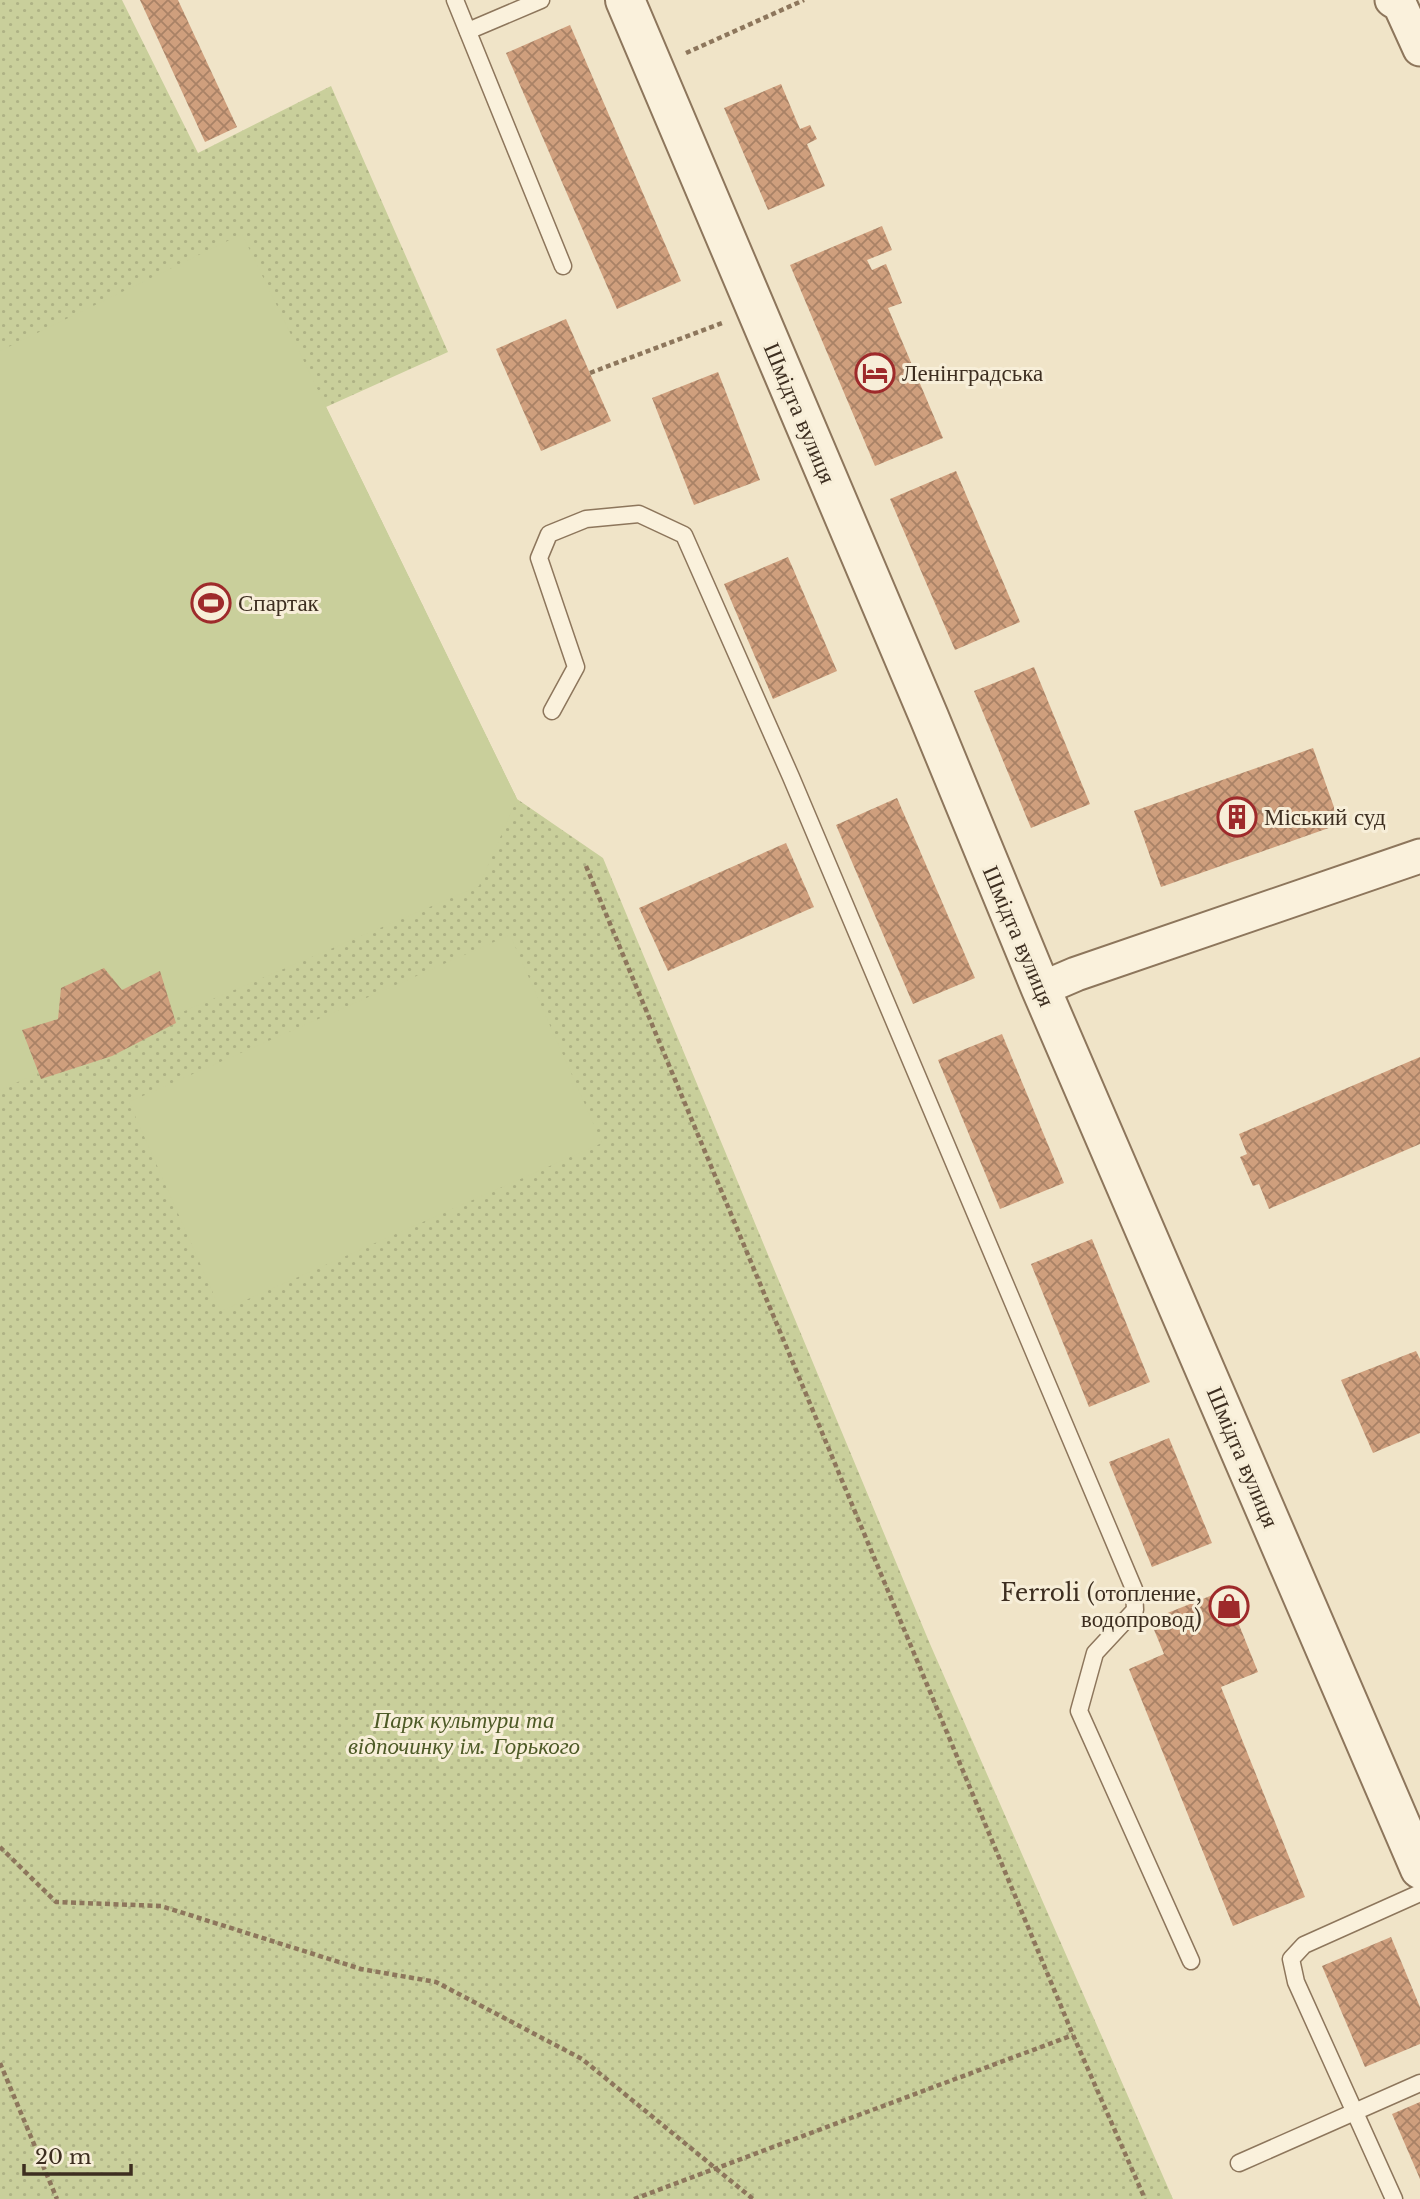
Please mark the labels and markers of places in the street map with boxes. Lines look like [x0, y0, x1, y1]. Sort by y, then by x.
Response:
hotel icon: Ленінградська [854, 352, 896, 394]
place label: Ленінградська [902, 359, 1043, 387]
sports icon: Спартак [190, 582, 232, 624]
place label: Спартак [238, 589, 320, 617]
building icon: Міський суд [1216, 796, 1258, 838]
place label: Міський суд [1264, 803, 1386, 831]
place label: Ferroli (отопление, водопровод) [1001, 1579, 1202, 1633]
shop icon: Ferroli (отопление, водопровод) [1208, 1585, 1250, 1627]

